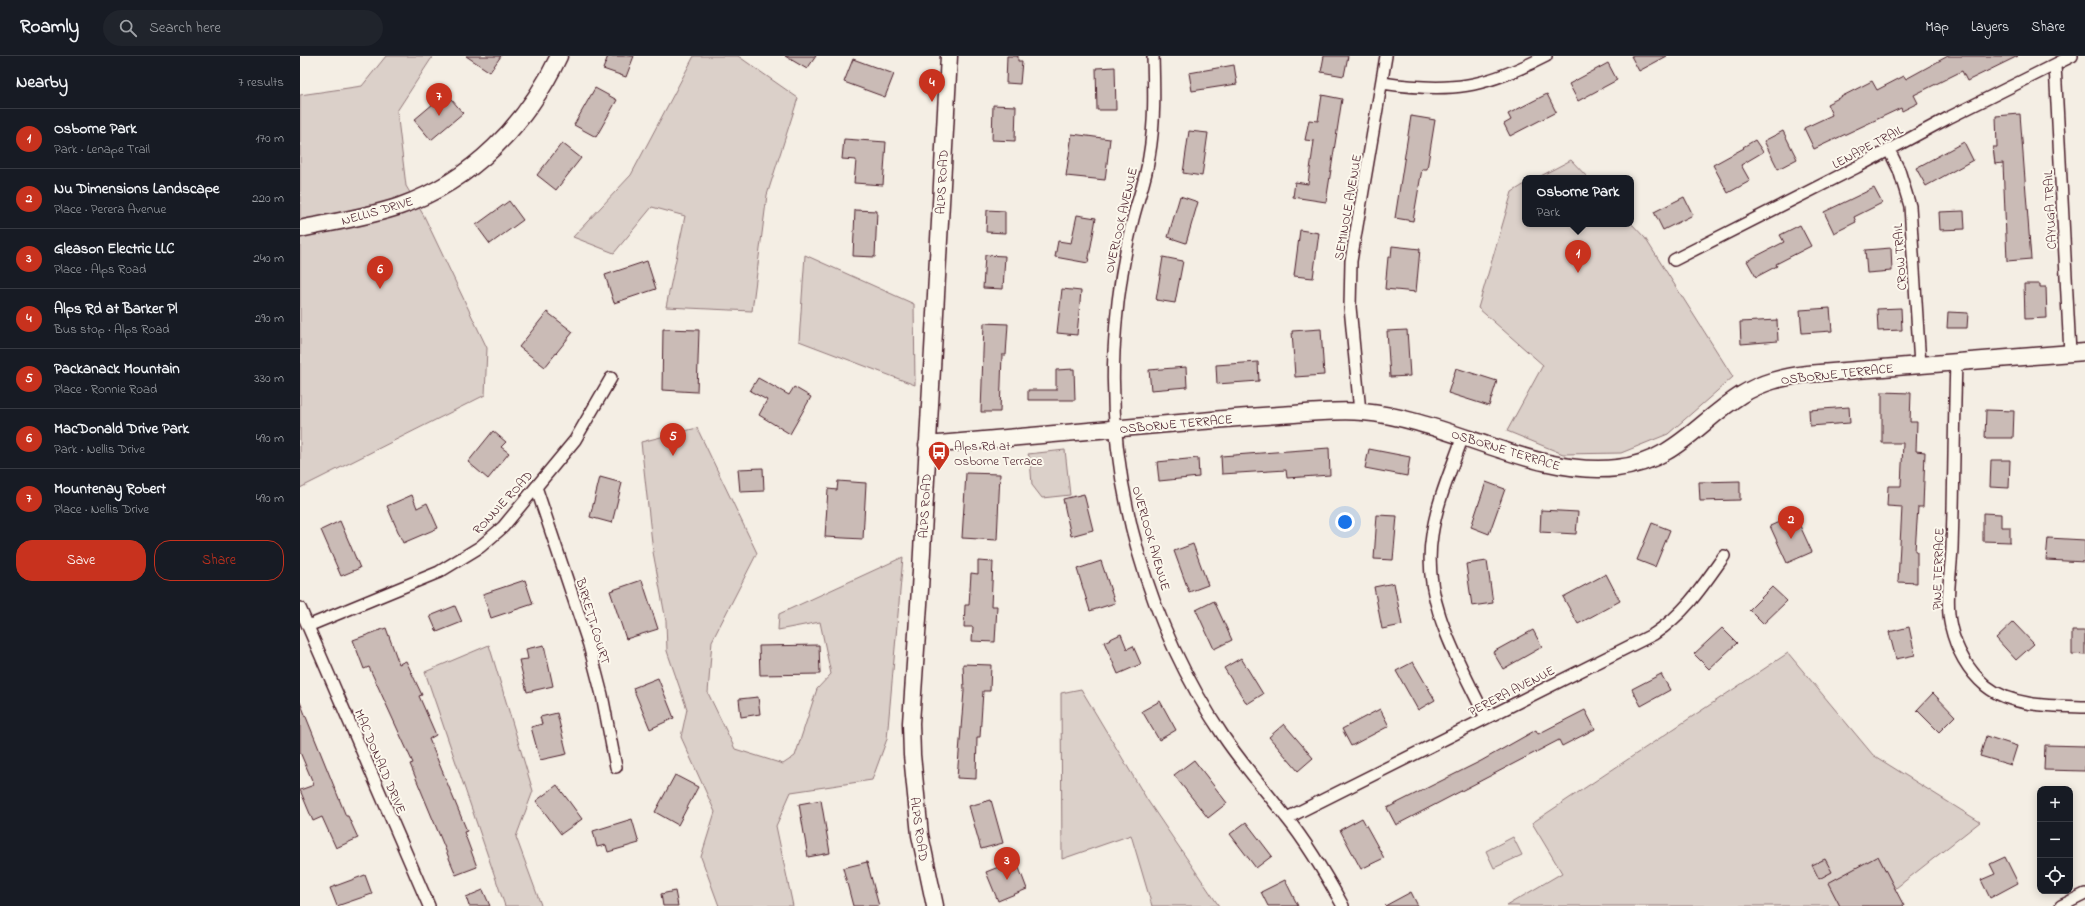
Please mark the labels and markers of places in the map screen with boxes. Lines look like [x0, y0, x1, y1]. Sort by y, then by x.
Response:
pin: 4 [919, 69, 945, 102]
pin: 7 [426, 83, 452, 116]
pin: 1 [1565, 240, 1591, 273]
pin: 6 [367, 256, 393, 289]
pin: 5 [660, 423, 686, 456]
place label: Alps Rd at Osborne Terrace [954, 437, 1042, 471]
bus stop icon: Alps Rd at Osborne Terrace [926, 439, 952, 472]
pin: 2 [1778, 506, 1804, 539]
pin: 3 [994, 847, 1020, 880]

